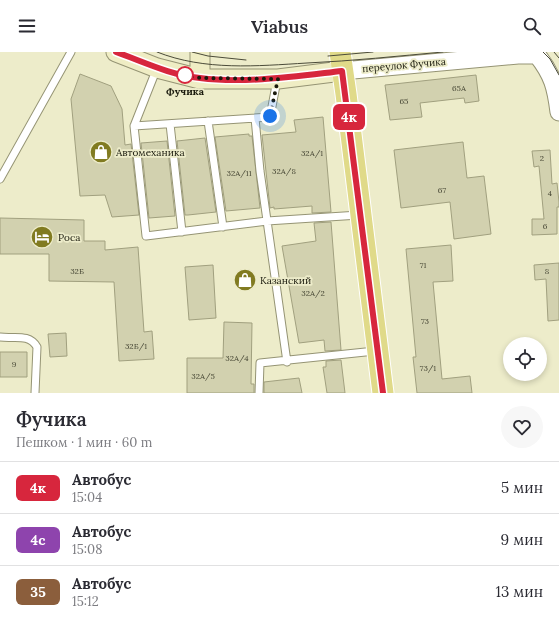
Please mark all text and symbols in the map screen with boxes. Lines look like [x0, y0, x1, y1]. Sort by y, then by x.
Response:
icon: menu [16, 15, 38, 37]
text: Viabus [251, 15, 308, 38]
icon: search [521, 15, 543, 37]
street label: переулок Фучика [362, 55, 446, 75]
marker: Фучика [176, 66, 194, 84]
house number: 65А [452, 83, 467, 93]
place label: Фучика [166, 85, 205, 98]
house number: 65 [400, 96, 408, 106]
line badge: 4к [331, 104, 367, 130]
your location [260, 106, 280, 126]
text: 4к [341, 108, 357, 126]
shop icon: Автомеханика [88, 139, 114, 165]
place label: Автомеханика [115, 146, 185, 159]
house number: 32А/1 [301, 148, 323, 159]
house number: 2 [540, 153, 544, 163]
house number: 32А/8 [272, 166, 296, 177]
house number: 32А/11 [226, 168, 252, 179]
house number: 67 [438, 185, 446, 195]
house number: 4 [548, 188, 553, 198]
house number: 6 [543, 221, 548, 231]
hotel icon: Роса [29, 224, 55, 250]
place label: Роса [58, 231, 80, 244]
house number: 71 [420, 260, 426, 270]
house number: 32Б [70, 266, 84, 276]
house number: 8 [545, 266, 550, 276]
shop icon: Казанский [232, 267, 258, 293]
place label: Казанский [260, 274, 311, 287]
house number: 32А/2 [301, 288, 325, 299]
house number: 73 [421, 316, 430, 326]
map controls [503, 337, 547, 381]
button: locate [503, 337, 547, 381]
house number: 32Б/1 [125, 341, 147, 352]
house number: 32А/4 [225, 353, 249, 364]
house number: 9 [12, 359, 17, 369]
house number: 73/1 [420, 363, 436, 374]
house number: 32А/5 [191, 371, 215, 382]
button: heart [501, 406, 543, 448]
text: Фучика [16, 407, 87, 431]
text: Пешком · 1 мин · 60 m [16, 434, 152, 451]
text: Автобус [72, 470, 131, 489]
text: 5 мин [501, 478, 543, 497]
text: 4к [30, 479, 46, 497]
text: 15:04 [72, 489, 102, 506]
text: Автобус [72, 522, 131, 541]
text: 9 мин [501, 530, 543, 549]
text: 4с [31, 531, 45, 549]
text: 15:08 [72, 541, 102, 558]
text: Автобус [72, 574, 131, 593]
text: 13 мин [495, 582, 543, 601]
text: 35 [30, 583, 46, 601]
text: 15:12 [72, 593, 99, 610]

